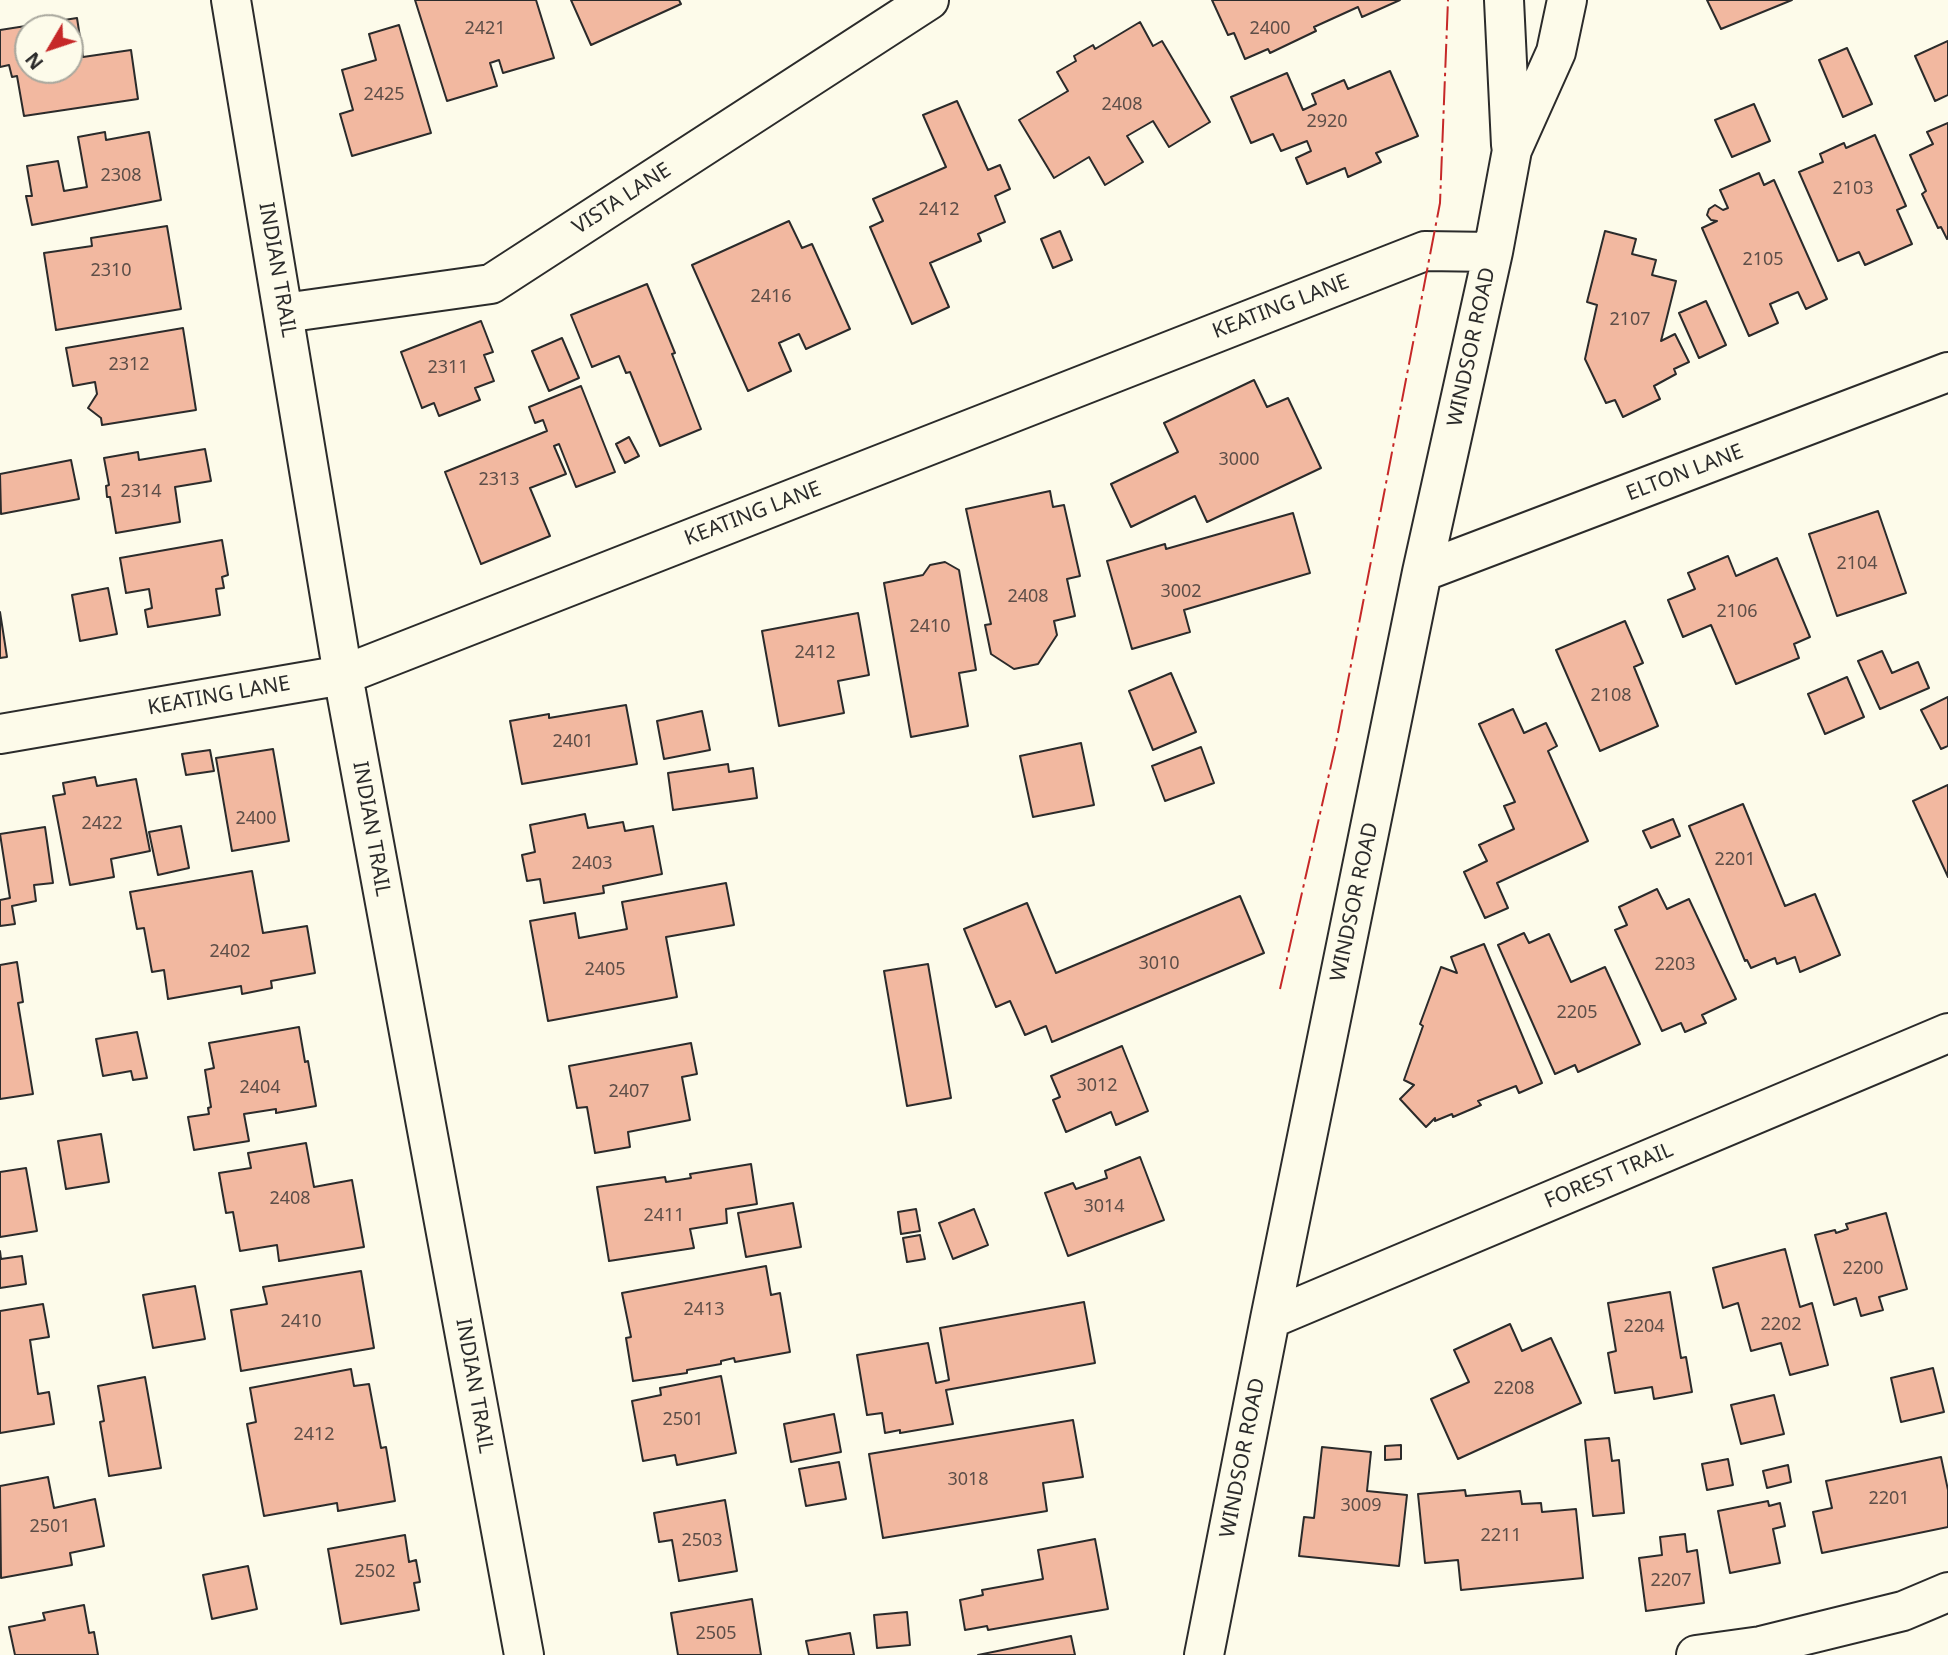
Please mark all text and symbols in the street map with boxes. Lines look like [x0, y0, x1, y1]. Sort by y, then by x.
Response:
north arrow [14, 14, 84, 84]
house number: 2421 [464, 18, 506, 40]
house number: 2400 [1249, 18, 1291, 40]
text: N [19, 47, 49, 75]
house number: 2425 [363, 84, 405, 106]
house number: 2408 [1101, 94, 1143, 116]
house number: 2920 [1306, 111, 1348, 133]
street label: VISTA LANE [568, 158, 676, 240]
house number: 2308 [100, 165, 142, 187]
house number: 2103 [1832, 178, 1874, 200]
house number: 2412 [918, 199, 960, 221]
street label: INDIAN TRAIL [253, 201, 301, 339]
house number: 2105 [1742, 249, 1784, 271]
house number: 2310 [90, 260, 132, 282]
street label: WINDSOR ROAD [1443, 265, 1501, 429]
street label: KEATING LANE [1209, 269, 1353, 345]
house number: 2416 [750, 286, 792, 308]
house number: 2107 [1609, 309, 1651, 331]
house number: 2312 [108, 354, 150, 376]
house number: 2311 [427, 357, 469, 379]
street label: ELTON LANE [1623, 439, 1747, 507]
house number: 3000 [1218, 449, 1260, 471]
house number: 2313 [478, 469, 520, 491]
street label: KEATING LANE [681, 476, 825, 552]
house number: 2314 [120, 481, 162, 503]
house number: 2104 [1836, 553, 1878, 575]
house number: 3002 [1160, 581, 1202, 603]
house number: 2408 [1007, 586, 1049, 608]
house number: 2106 [1716, 601, 1758, 623]
house number: 2410 [909, 616, 951, 638]
house number: 2412 [794, 642, 836, 664]
street label: KEATING LANE [146, 671, 292, 721]
house number: 2108 [1590, 685, 1632, 707]
house number: 2401 [552, 731, 594, 753]
street label: INDIAN TRAIL [347, 760, 395, 898]
house number: 2400 [235, 808, 277, 830]
house number: 2422 [81, 813, 123, 835]
street label: WINDSOR ROAD [1326, 820, 1384, 984]
house number: 2201 [1714, 849, 1756, 871]
house number: 2403 [571, 853, 613, 875]
house number: 2402 [209, 941, 251, 963]
house number: 3010 [1138, 953, 1180, 975]
house number: 2203 [1654, 954, 1696, 976]
house number: 2405 [584, 959, 626, 981]
house number: 2205 [1556, 1002, 1598, 1024]
house number: 3012 [1076, 1075, 1118, 1097]
house number: 2404 [239, 1077, 281, 1099]
house number: 2407 [608, 1081, 650, 1103]
street label: FOREST TRAIL [1541, 1138, 1677, 1214]
house number: 2408 [269, 1188, 311, 1210]
house number: 3014 [1083, 1196, 1125, 1218]
house number: 2411 [643, 1205, 685, 1227]
house number: 2200 [1842, 1258, 1884, 1280]
house number: 2413 [683, 1299, 725, 1321]
house number: 2410 [280, 1311, 322, 1333]
house number: 2202 [1760, 1314, 1802, 1336]
house number: 2204 [1623, 1316, 1665, 1338]
street label: INDIAN TRAIL [450, 1317, 498, 1455]
street label: WINDSOR ROAD [1215, 1376, 1271, 1540]
house number: 2208 [1493, 1378, 1535, 1400]
house number: 2501 [662, 1409, 704, 1431]
house number: 2412 [293, 1424, 335, 1446]
house number: 3018 [947, 1469, 989, 1491]
house number: 2201 [1868, 1488, 1910, 1510]
house number: 3009 [1340, 1495, 1382, 1517]
house number: 2501 [29, 1516, 71, 1538]
house number: 2211 [1480, 1525, 1522, 1547]
house number: 2503 [681, 1530, 723, 1552]
house number: 2502 [354, 1561, 396, 1583]
house number: 2207 [1650, 1570, 1692, 1592]
house number: 2505 [695, 1623, 737, 1645]

